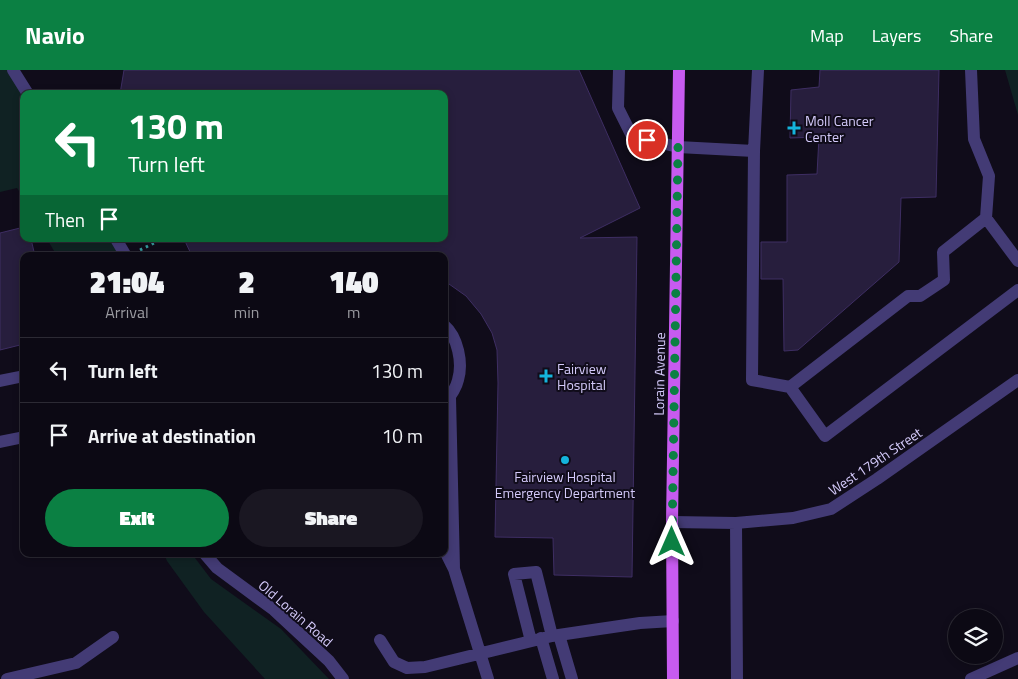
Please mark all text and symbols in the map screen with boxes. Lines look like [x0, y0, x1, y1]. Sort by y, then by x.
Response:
text: Navio [25, 17, 85, 53]
text: Map [810, 22, 844, 49]
text: Layers [872, 22, 921, 49]
text: Share [949, 22, 993, 49]
text: 130 m [128, 99, 224, 153]
icon: left [45, 110, 110, 175]
place label: Moll Cancer Center [805, 110, 874, 147]
pin [626, 119, 668, 161]
marker: Moll Cancer Center [787, 121, 801, 135]
icon: arrive [633, 126, 661, 154]
text: Turn left [128, 147, 205, 181]
text: Then [45, 205, 85, 234]
icon: arrive [95, 205, 123, 233]
text: 21:04 [90, 259, 164, 305]
text: 2 [238, 259, 255, 305]
text: 140 [329, 259, 378, 305]
text: Arrival [105, 300, 149, 324]
text: min [234, 300, 259, 324]
text: m [347, 300, 360, 324]
street label: Lorain Avenue [648, 332, 670, 416]
icon: left [45, 356, 73, 384]
text: Turn left [88, 356, 158, 385]
text: 130 m [371, 356, 423, 385]
place label: Fairview Hospital [557, 358, 607, 395]
marker: Fairview Hospital [539, 369, 553, 383]
icon: arrive [45, 421, 73, 449]
text: Arrive at destination [88, 421, 256, 450]
text: 10 m [382, 421, 423, 450]
street label: West 179th Street [824, 422, 926, 500]
marker: Fairview Hospital Emergency Department [559, 454, 571, 466]
place label: Fairview Hospital Emergency Department [495, 466, 635, 503]
button: Exit [45, 489, 229, 547]
button: Share [239, 489, 423, 547]
position arrow [645, 515, 697, 567]
street label: Old Lorain Road [254, 575, 338, 651]
map controls [948, 609, 1003, 664]
button: layers [948, 609, 1003, 664]

